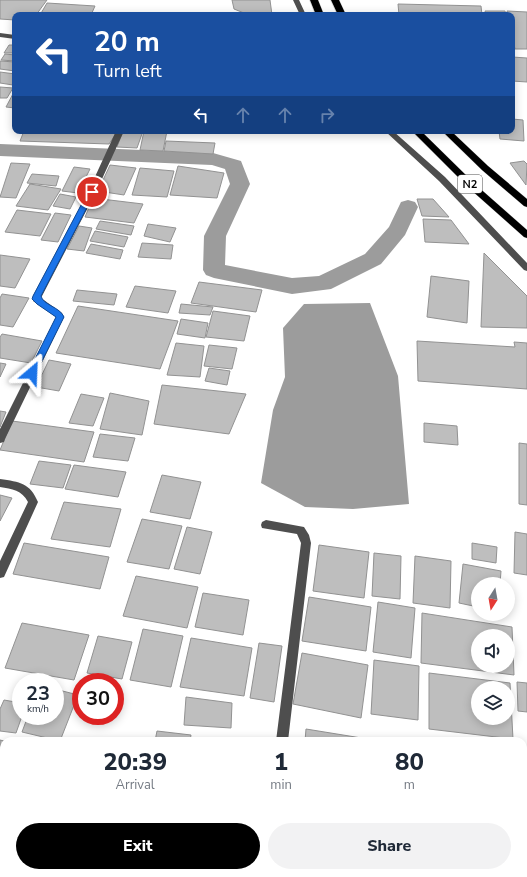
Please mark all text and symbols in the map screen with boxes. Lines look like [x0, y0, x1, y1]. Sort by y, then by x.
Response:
text: 20 m [94, 23, 160, 61]
icon: left [28, 28, 80, 80]
text: Turn left [94, 59, 162, 83]
icon: left [190, 104, 212, 126]
icon: ahead [232, 104, 254, 126]
icon: ahead [274, 104, 296, 126]
icon: right [316, 104, 338, 126]
pin [75, 175, 109, 209]
road number: N2 [458, 175, 482, 193]
icon: arrive [81, 181, 103, 203]
position arrow [11, 352, 53, 394]
north arrow [471, 577, 515, 621]
map controls [471, 577, 515, 725]
button: sound [471, 629, 515, 673]
speed limit sign: 30 [72, 673, 124, 725]
text: 23 [26, 680, 50, 707]
button: layers [471, 681, 515, 725]
text: km/h [27, 702, 49, 716]
text: 20:39 [103, 746, 167, 778]
text: 1 [274, 746, 288, 778]
text: 80 [395, 746, 424, 778]
text: Arrival [116, 776, 155, 794]
text: min [270, 776, 292, 794]
text: m [404, 776, 415, 794]
button: Exit [16, 823, 260, 869]
button: Share [268, 823, 511, 869]

